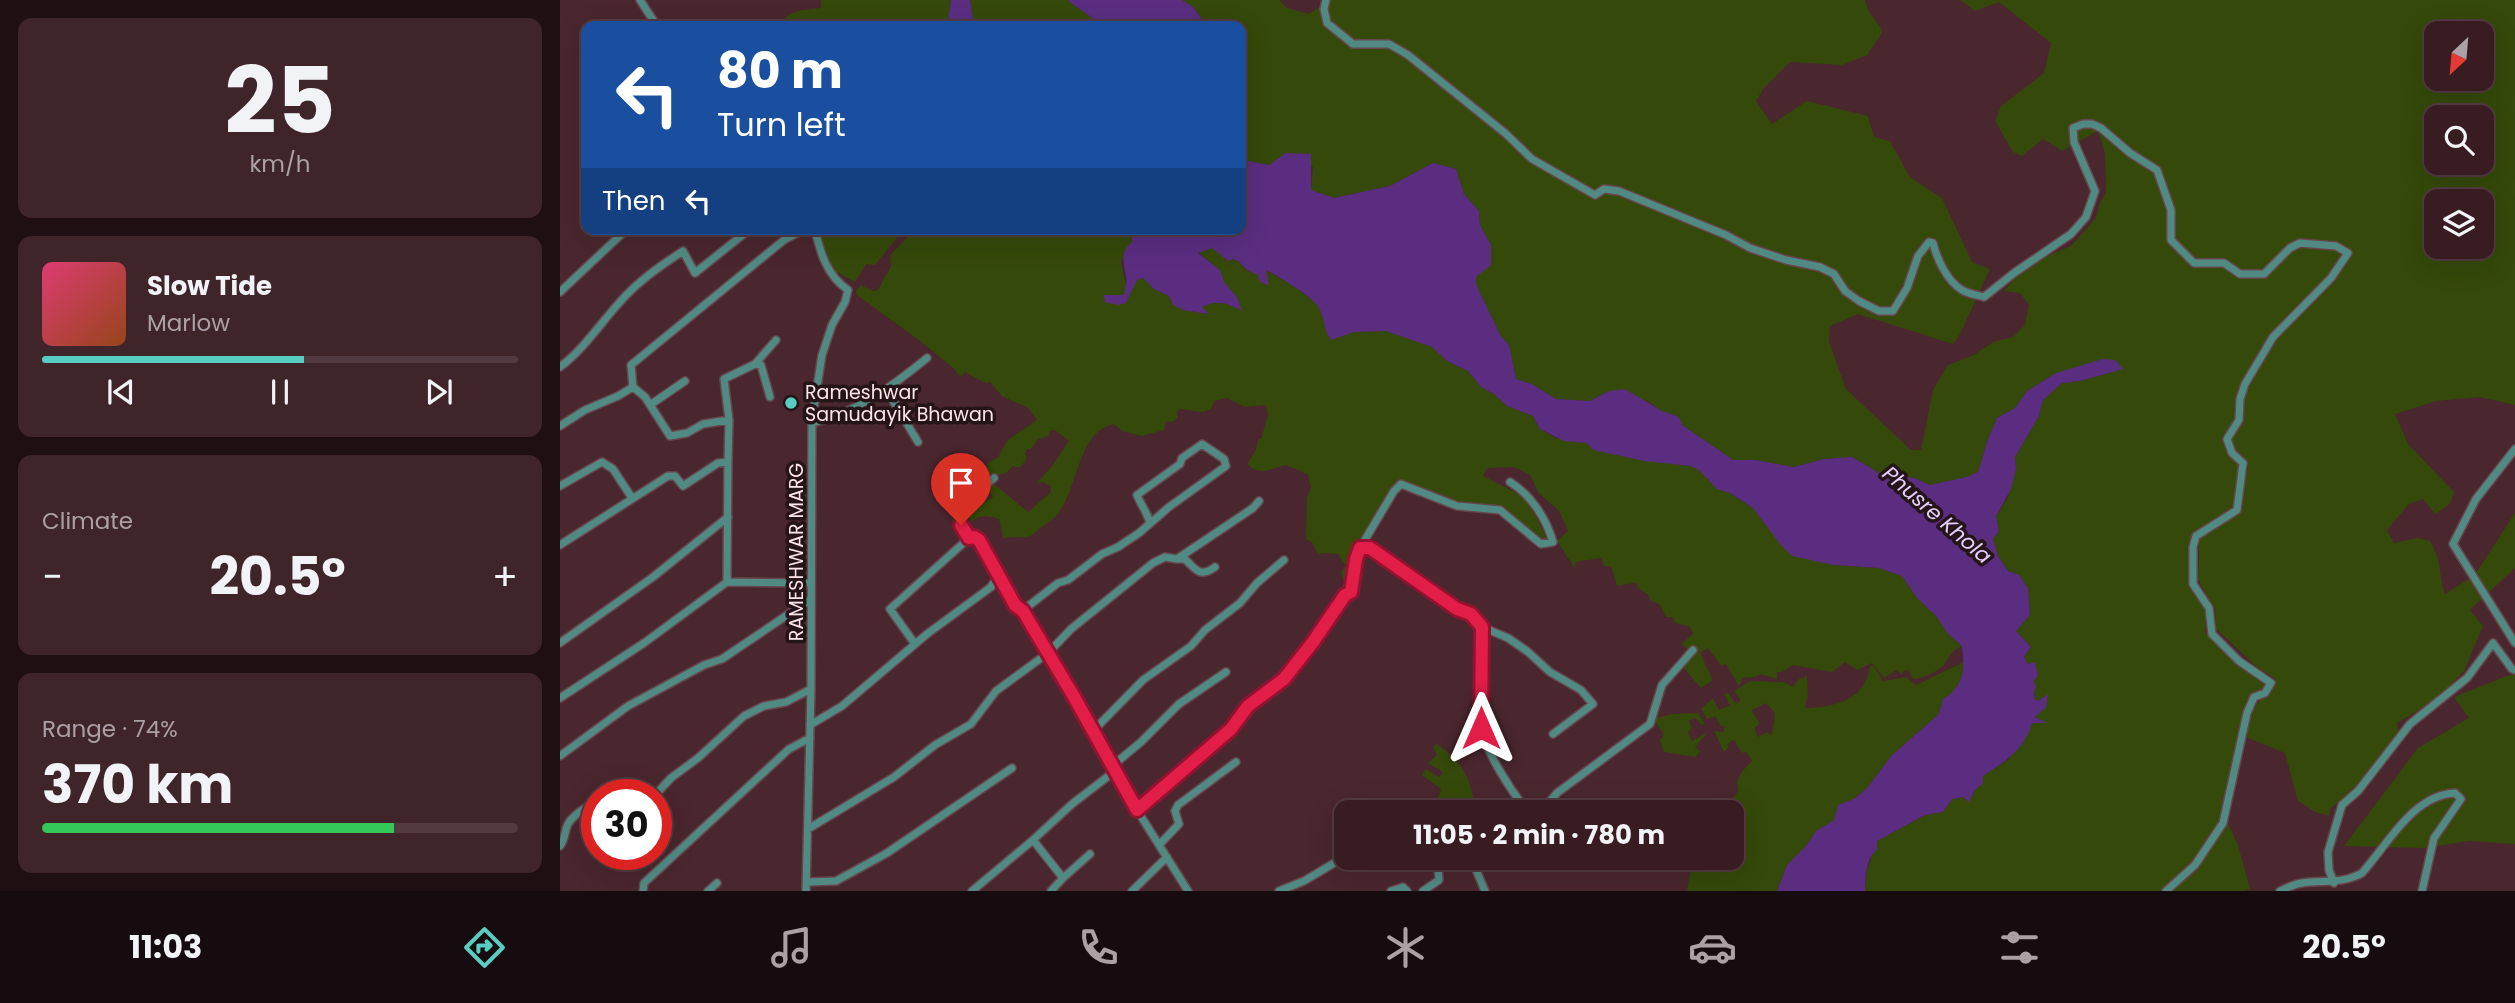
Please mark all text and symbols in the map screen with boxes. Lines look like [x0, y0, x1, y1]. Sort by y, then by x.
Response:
north arrow [2424, 21, 2494, 91]
map controls [2424, 21, 2494, 259]
text: 25 [224, 37, 336, 165]
text: 80 m [717, 37, 843, 105]
icon: left [602, 49, 693, 140]
text: Turn left [717, 102, 846, 147]
button: search [2424, 105, 2494, 175]
text: km/h [249, 148, 311, 180]
icon: left [679, 182, 717, 220]
text: Then [602, 183, 665, 219]
button: layers [2424, 189, 2494, 259]
text: Slow Tide [147, 268, 272, 304]
text: Marlow [147, 307, 230, 339]
icon: previous [102, 373, 140, 411]
icon: pause [261, 373, 299, 411]
icon: next [420, 373, 458, 411]
place label: Rameshwar Samudayik Bhawan [805, 379, 994, 428]
marker: Rameshwar Samudayik Bhawan [783, 395, 799, 411]
pin [931, 453, 991, 525]
water label: Phusre Khola [1877, 459, 1998, 570]
street label: RAMESHWAR MARG [783, 463, 810, 641]
icon: arrive [942, 464, 980, 502]
text: Climate [42, 505, 133, 537]
text: 20.5° [209, 540, 346, 613]
text: − [42, 550, 63, 603]
text: + [492, 550, 518, 603]
position arrow [1444, 691, 1518, 765]
text: Range · 74% [42, 713, 178, 745]
text: 370 km [42, 748, 233, 821]
speed limit sign: 30 [581, 779, 672, 870]
text: 11:05 · 2 min · 780 m [1413, 817, 1665, 853]
icon: directions [460, 923, 509, 972]
icon: music [767, 923, 816, 972]
icon: phone [1074, 923, 1123, 972]
icon: climate [1381, 923, 1430, 972]
icon: car [1688, 923, 1737, 972]
icon: filters [1995, 923, 2044, 972]
text: 11:03 [129, 924, 202, 969]
text: 20.5° [2302, 924, 2386, 969]

